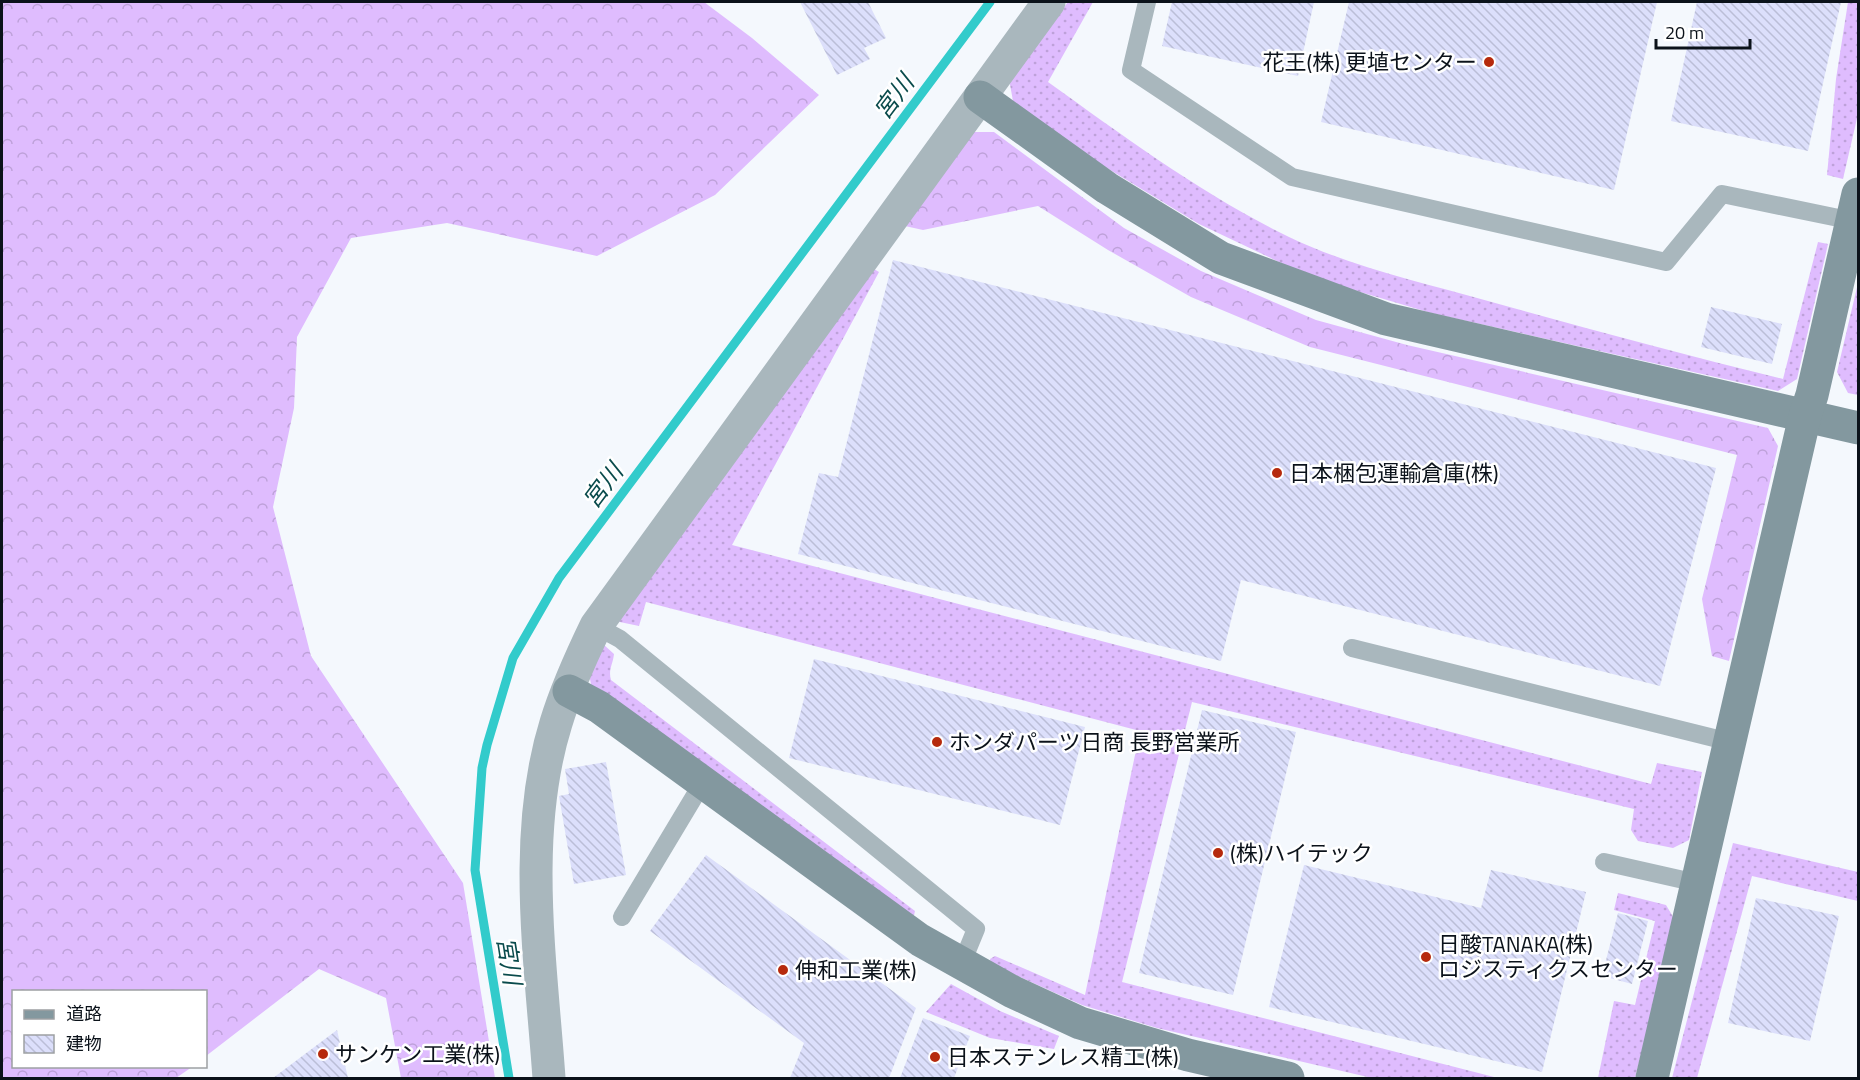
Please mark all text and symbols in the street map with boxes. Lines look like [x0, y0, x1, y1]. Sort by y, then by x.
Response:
scale bar [1656, 12, 1750, 50]
text: 20 m [1665, 19, 1704, 46]
place label: 花王(株) 更埴センター [1263, 45, 1477, 79]
marker: 花王(株) 更埴センター [1482, 55, 1496, 69]
water label: 宮川 [864, 64, 924, 126]
water label: 宮川 [573, 453, 633, 515]
place label: 日本梱包運輸倉庫(株) [1289, 456, 1499, 490]
marker: 日本梱包運輸倉庫(株) [1270, 466, 1284, 480]
place label: ホンダパーツ日商 長野営業所 [949, 725, 1239, 759]
marker: ホンダパーツ日商 長野営業所 [930, 735, 944, 749]
place label: (株)ハイテック [1230, 836, 1373, 870]
marker: (株)ハイテック [1211, 846, 1225, 860]
place label: 日酸TANAKA(株) ロジスティクスセンター [1438, 927, 1678, 986]
water label: 宮川 [488, 934, 532, 990]
marker: 日酸TANAKA(株) ロジスティクスセンター [1419, 950, 1433, 964]
place label: 伸和工業(株) [795, 953, 917, 987]
marker: 伸和工業(株) [776, 963, 790, 977]
legend [12, 990, 207, 1068]
text: 道路 [66, 1000, 102, 1027]
text: 建物 [66, 1030, 102, 1057]
place label: サンケン工業(株) [335, 1037, 500, 1071]
place label: 日本ステンレス精工(株) [947, 1040, 1179, 1074]
marker: サンケン工業(株) [316, 1047, 330, 1061]
marker: 日本ステンレス精工(株) [928, 1050, 942, 1064]

